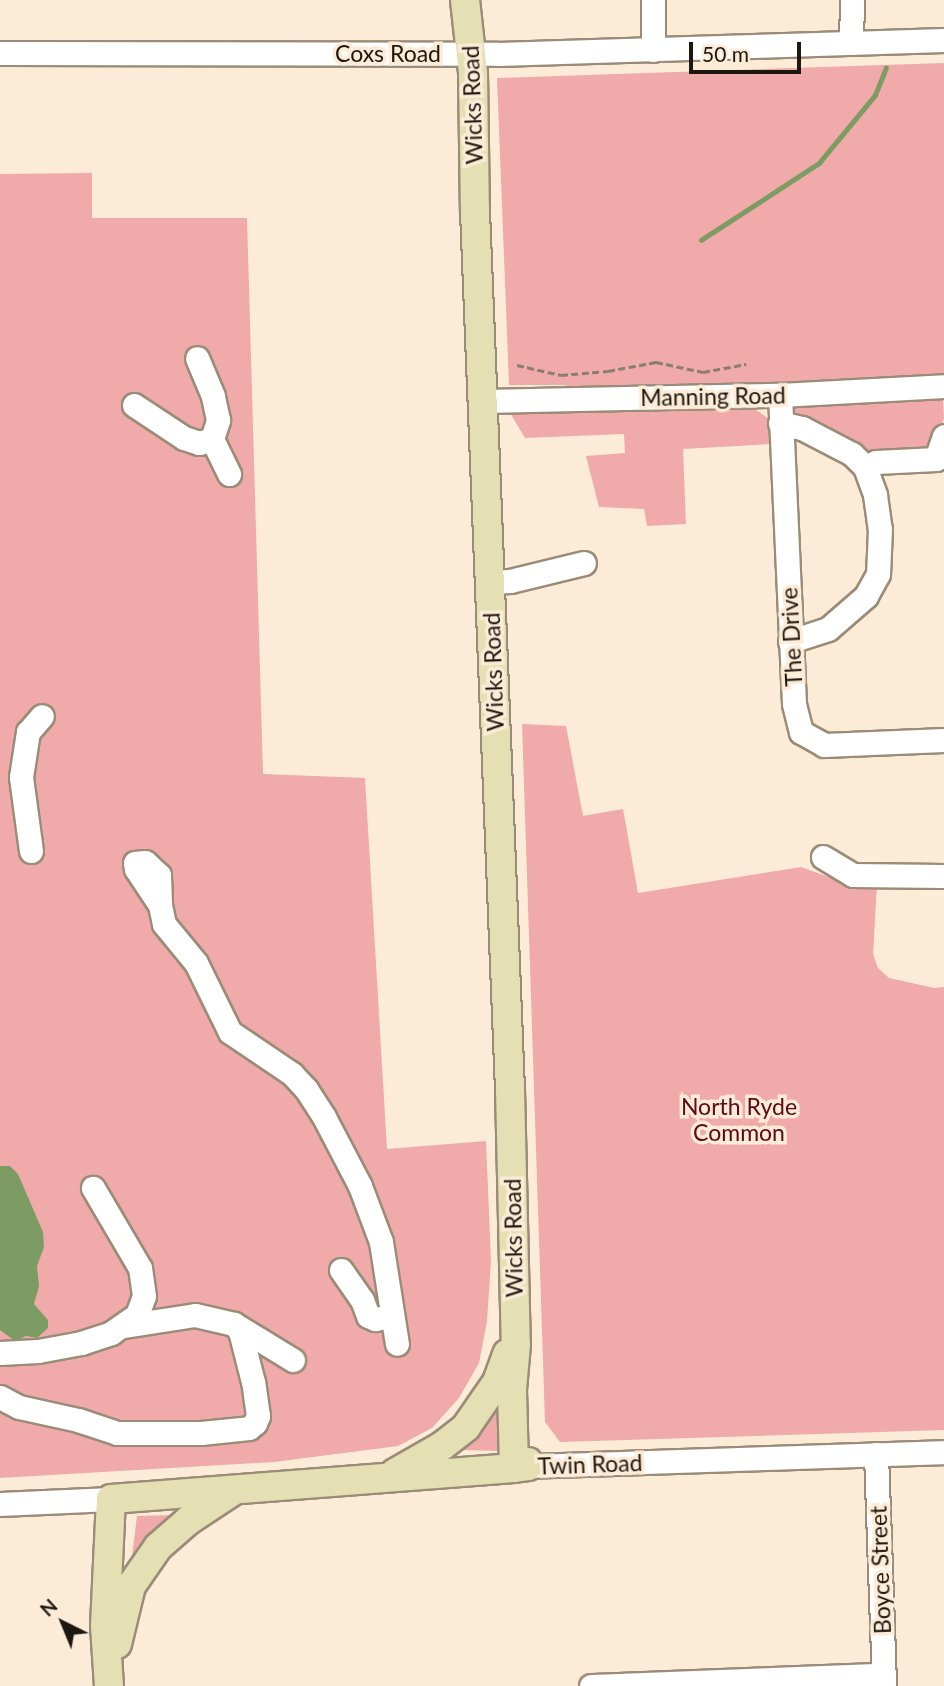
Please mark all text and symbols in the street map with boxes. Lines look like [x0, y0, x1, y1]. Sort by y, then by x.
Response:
scale bar [692, 28, 804, 72]
street label: Coxs Road [335, 39, 441, 67]
text: 50 m [702, 41, 749, 66]
street label: Wicks Road [456, 45, 488, 165]
street label: Manning Road [640, 381, 786, 411]
street label: The Drive [775, 587, 807, 687]
street label: Wicks Road [477, 612, 509, 732]
park label: North Ryde Common [681, 1092, 797, 1146]
street label: Wicks Road [498, 1178, 528, 1298]
street label: Twin Road [537, 1448, 643, 1480]
street label: Boyce Street [864, 1505, 896, 1635]
north arrow [28, 1588, 98, 1658]
text: N [35, 1594, 62, 1621]

